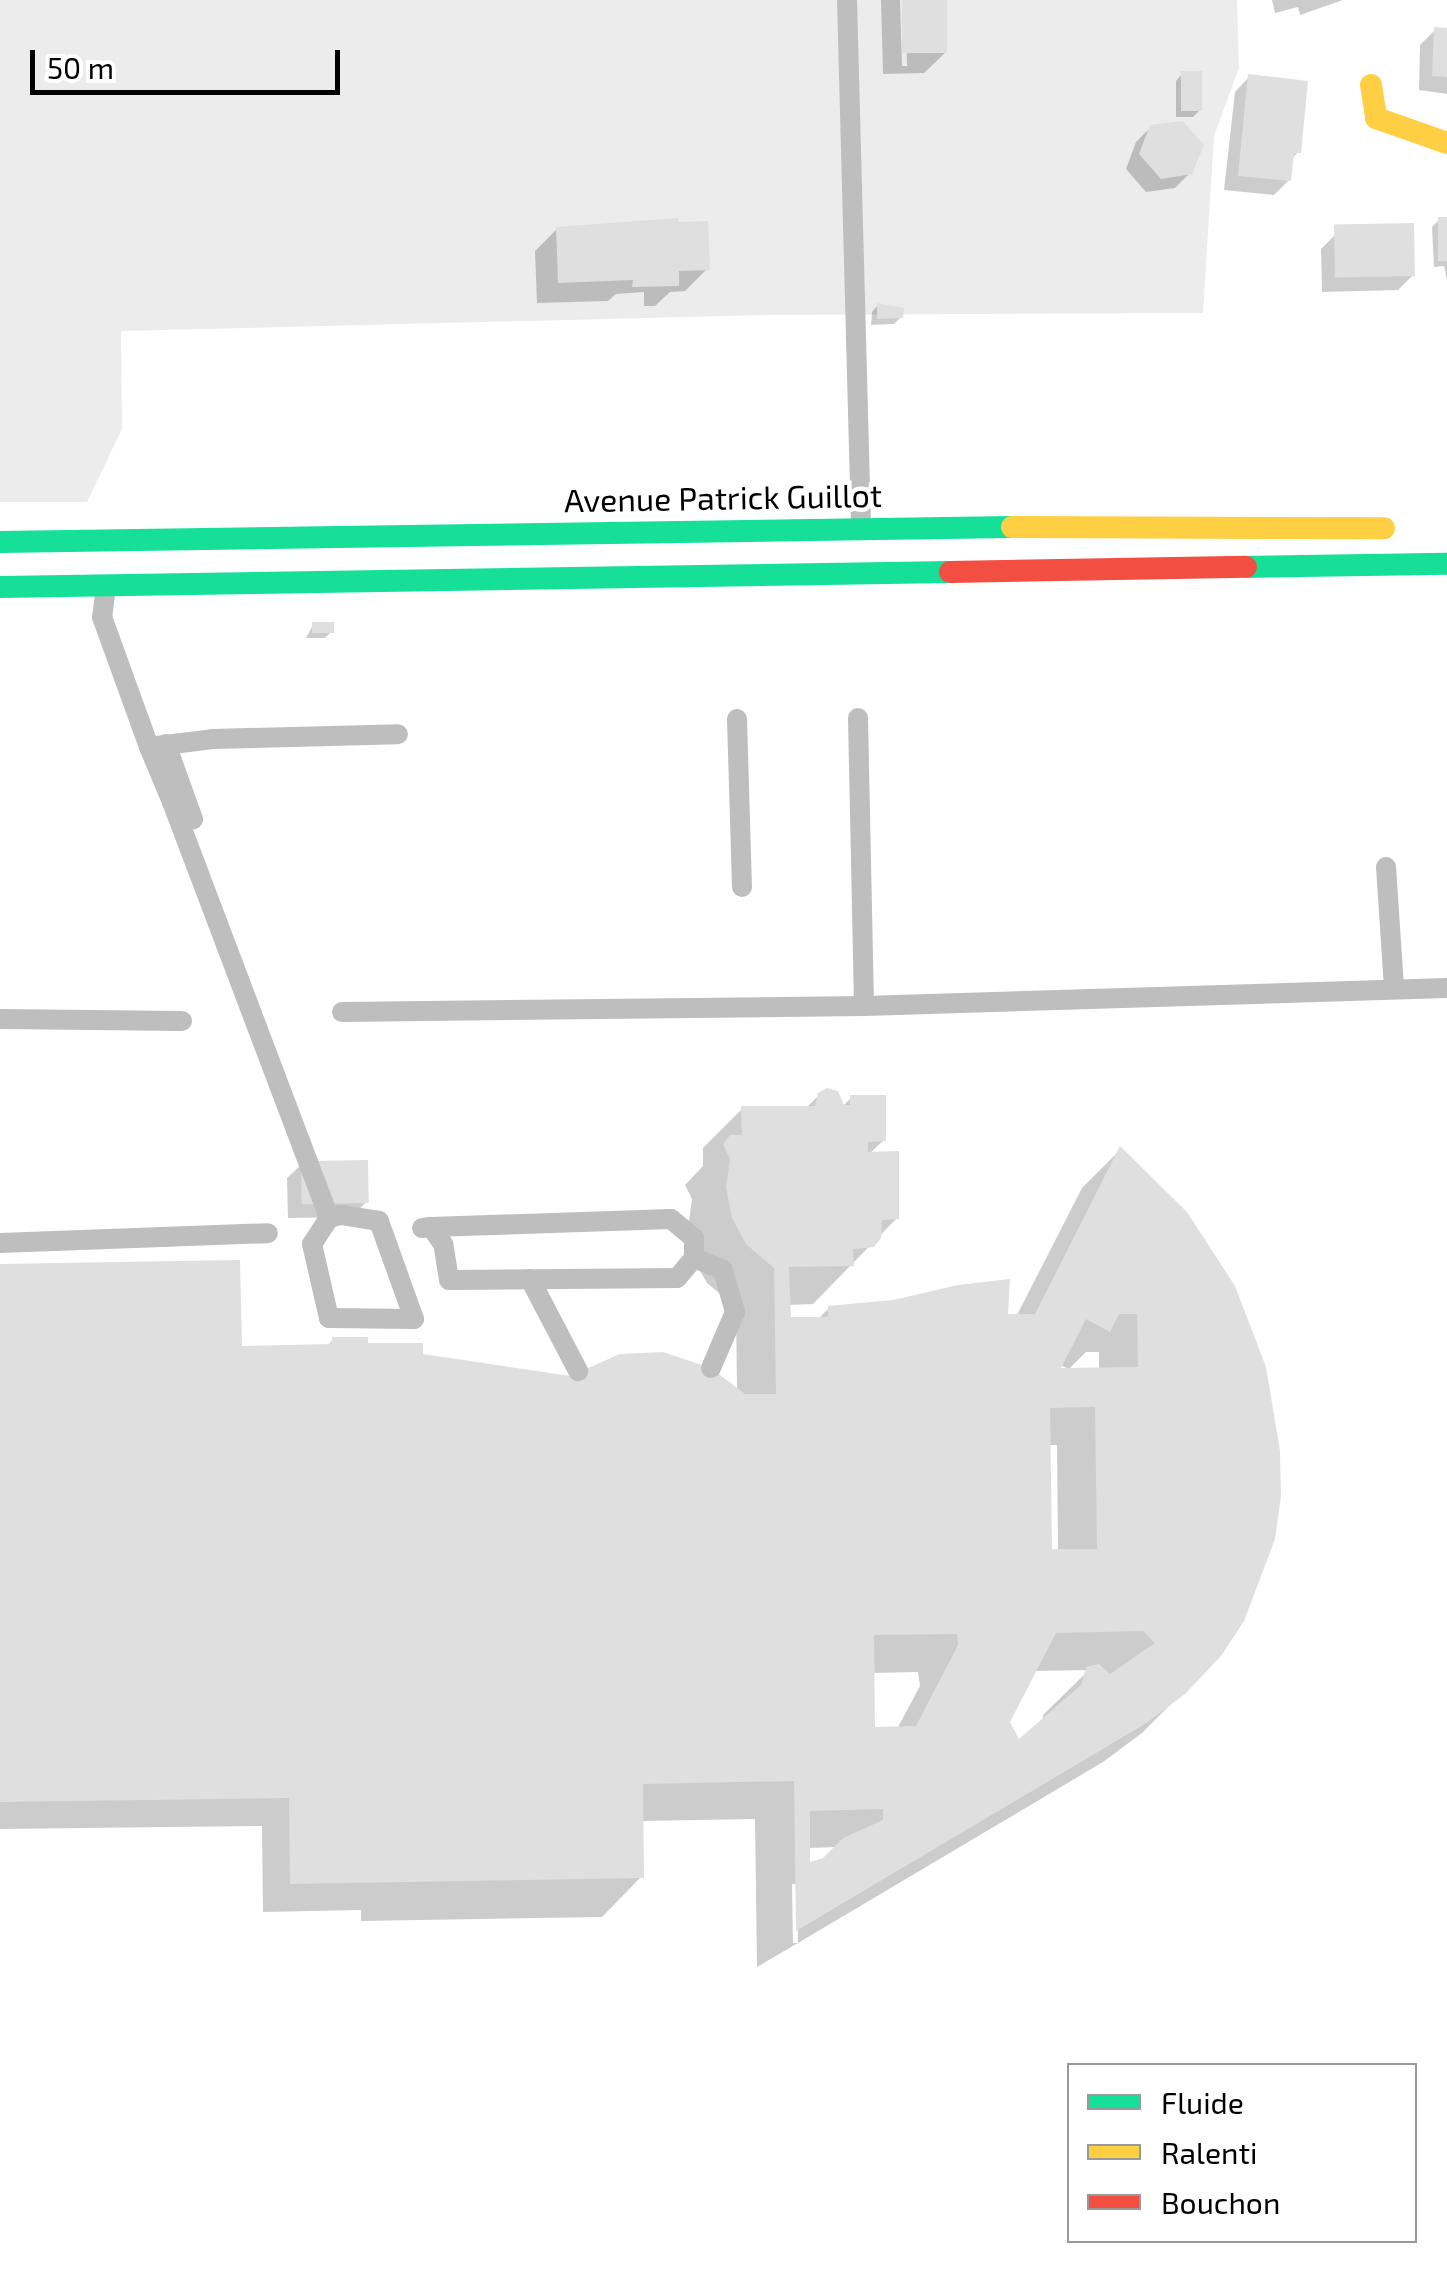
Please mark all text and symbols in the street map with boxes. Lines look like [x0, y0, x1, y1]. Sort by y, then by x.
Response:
scale bar [35, 30, 345, 92]
text: 50 m [47, 49, 114, 85]
street label: Avenue Patrick Guillot [564, 475, 882, 519]
legend [1067, 2063, 1417, 2243]
text: Fluide [1161, 2084, 1244, 2120]
text: Ralenti [1161, 2134, 1257, 2170]
text: Bouchon [1161, 2184, 1280, 2220]

